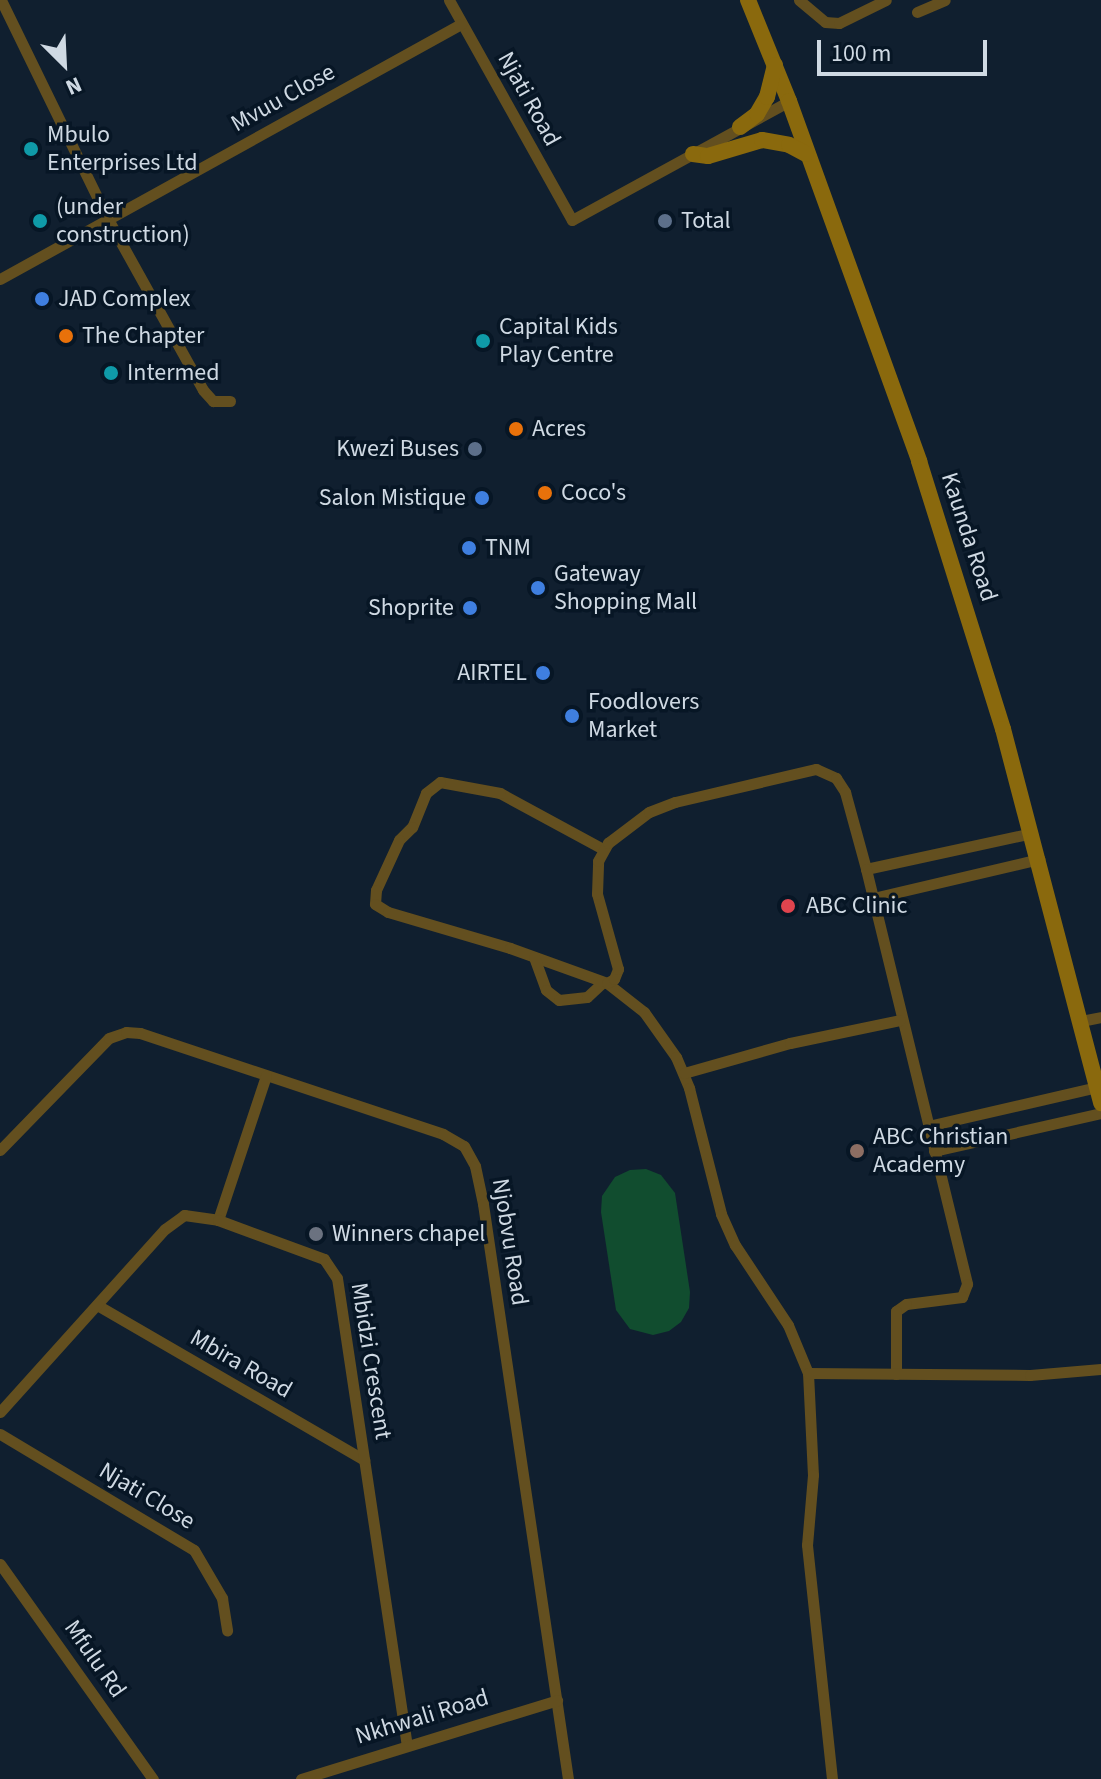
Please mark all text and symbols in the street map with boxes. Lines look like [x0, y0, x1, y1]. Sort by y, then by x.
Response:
north arrow [24, 24, 104, 104]
scale bar [821, 24, 991, 74]
text: 100 m [831, 36, 891, 71]
street label: Njati Road [491, 47, 567, 151]
street label: Mvuu Close [226, 58, 340, 138]
text: N [61, 68, 87, 104]
place label: Mbulo Enterprises Ltd [47, 121, 197, 177]
marker: Mbulo Enterprises Ltd [22, 140, 40, 158]
place label: (under construction) [56, 193, 190, 249]
place label: Total [681, 207, 731, 235]
marker: (under construction) [31, 212, 49, 230]
marker: Total [656, 212, 674, 230]
place label: JAD Complex [58, 285, 191, 313]
marker: JAD Complex [33, 290, 51, 308]
place label: Capital Kids Play Centre [499, 313, 618, 369]
place label: The Chapter [82, 322, 204, 350]
marker: The Chapter [57, 327, 75, 345]
marker: Capital Kids Play Centre [474, 332, 492, 350]
place label: Intermed [127, 359, 220, 387]
marker: Intermed [102, 364, 120, 382]
place label: Acres [532, 415, 586, 443]
marker: Acres [507, 420, 525, 438]
place label: Kwezi Buses [336, 435, 459, 463]
marker: Kwezi Buses [466, 440, 484, 458]
street label: Kaunda Road [935, 469, 1003, 605]
place label: Coco's [561, 479, 626, 507]
place label: Salon Mistique [319, 484, 466, 512]
marker: Coco's [536, 484, 554, 502]
marker: Salon Mistique [473, 489, 491, 507]
place label: TNM [485, 534, 531, 562]
marker: TNM [460, 539, 478, 557]
place label: Gateway Shopping Mall [554, 560, 697, 616]
marker: Gateway Shopping Mall [529, 579, 547, 597]
place label: Shoprite [368, 594, 454, 622]
marker: Shoprite [461, 599, 479, 617]
place label: AIRTEL [457, 659, 527, 687]
marker: AIRTEL [534, 664, 552, 682]
place label: Foodlovers Market [588, 688, 699, 744]
marker: Foodlovers Market [563, 707, 581, 725]
place label: ABC Clinic [806, 892, 907, 920]
marker: ABC Clinic [777, 895, 799, 917]
place label: ABC Christian Academy [873, 1123, 1008, 1179]
marker: ABC Christian Academy [848, 1142, 866, 1160]
street label: Njobvu Road [486, 1176, 534, 1308]
place label: Winners chapel [332, 1220, 485, 1248]
marker: Winners chapel [307, 1225, 325, 1243]
street label: Mbidzi Crescent [344, 1281, 398, 1441]
street label: Mbira Road [185, 1323, 297, 1405]
street label: Njati Close [94, 1456, 200, 1536]
street label: Mfulu Rd [58, 1615, 132, 1703]
street label: Nkhwali Road [352, 1683, 492, 1751]

